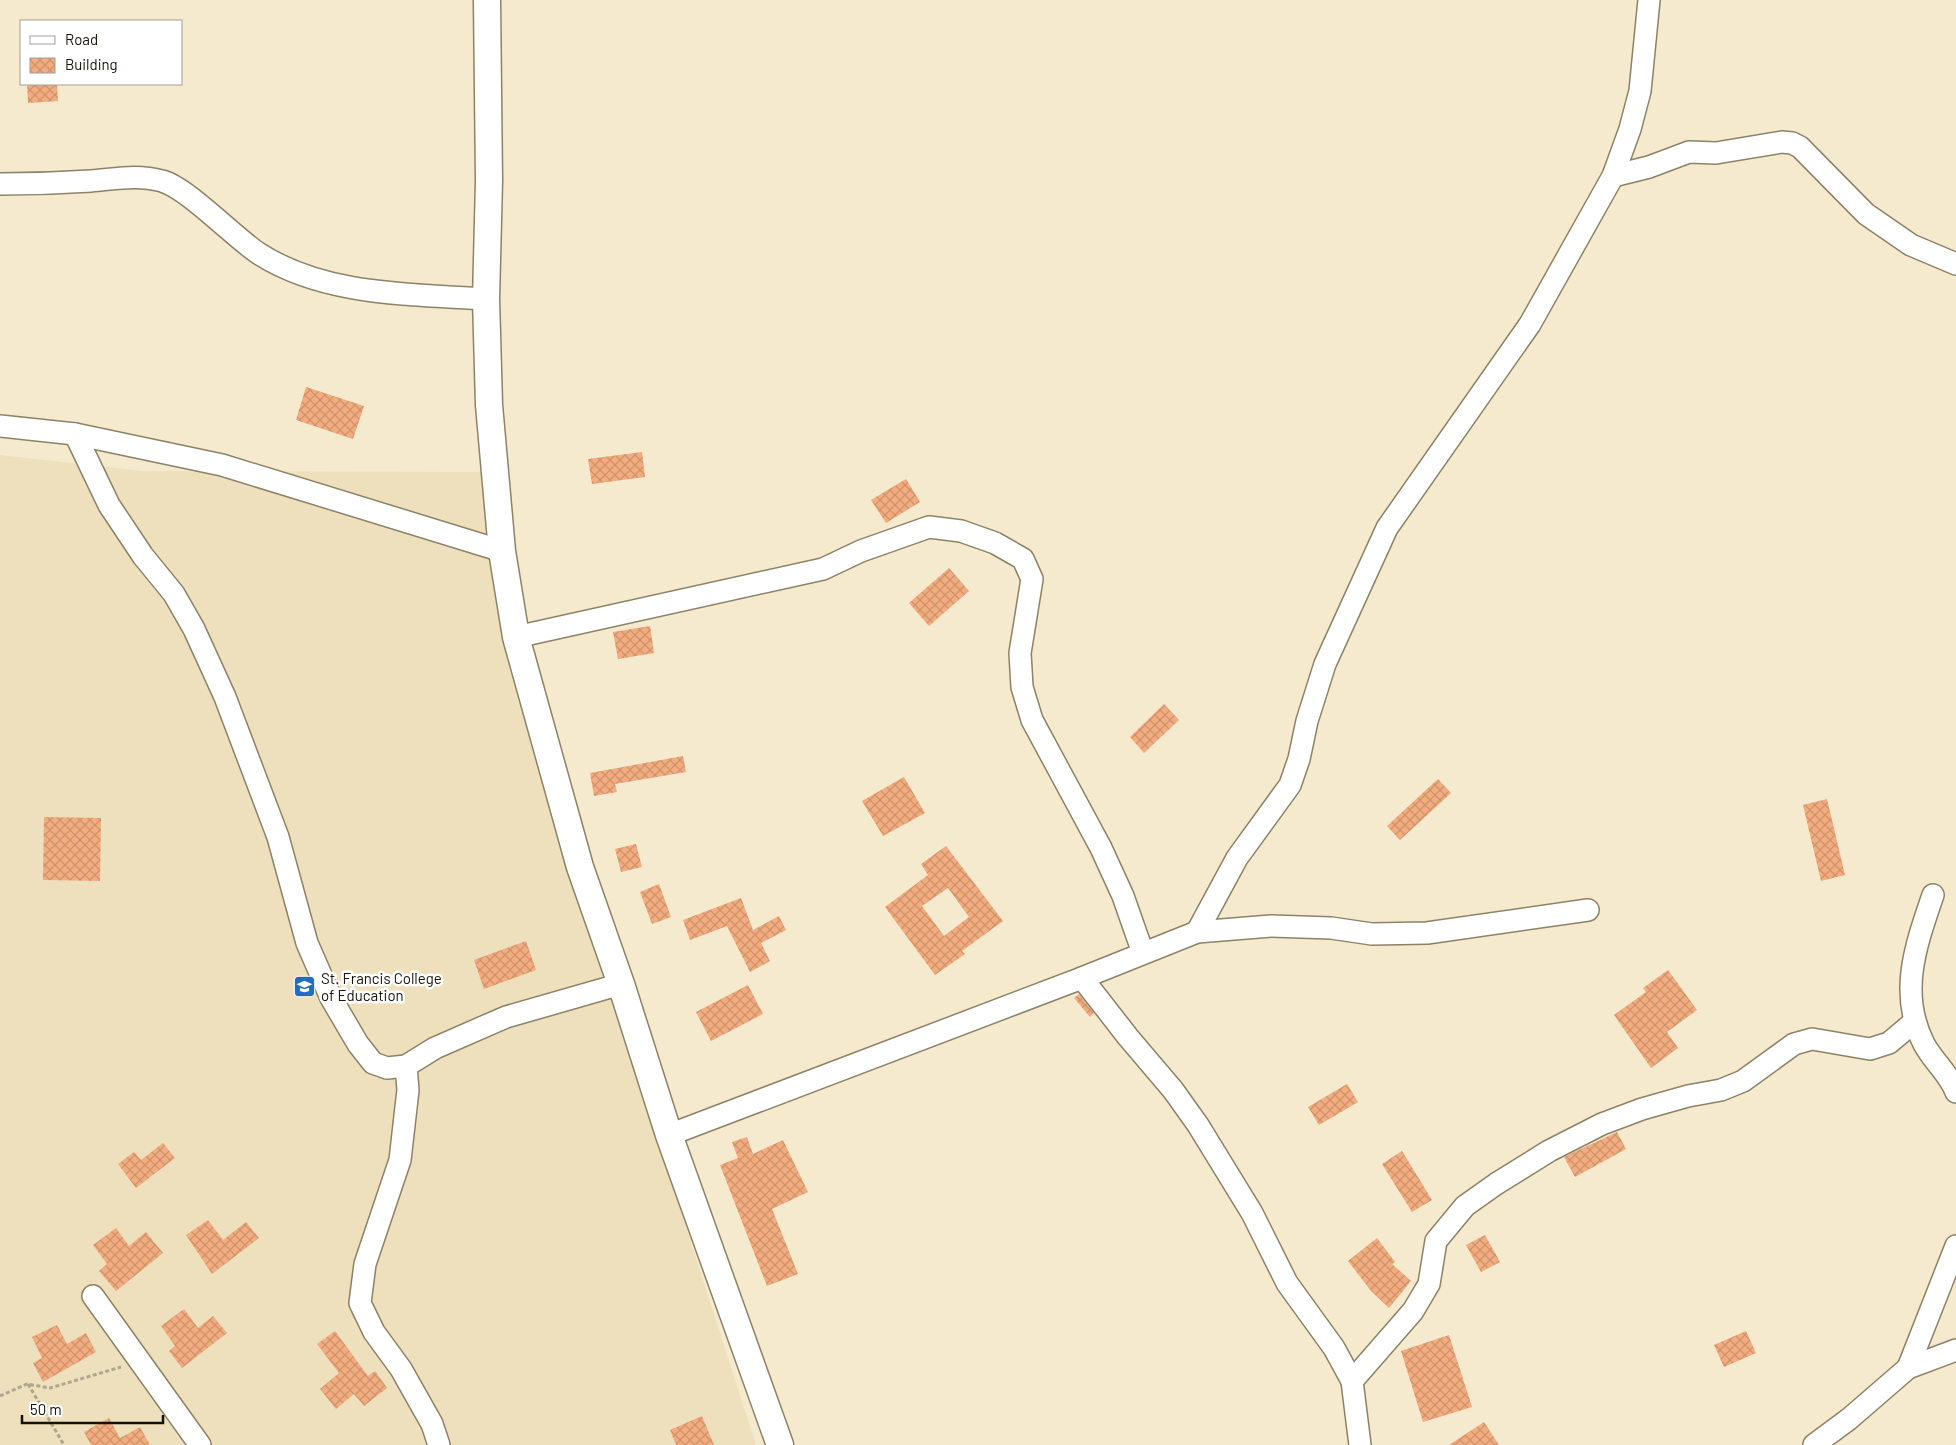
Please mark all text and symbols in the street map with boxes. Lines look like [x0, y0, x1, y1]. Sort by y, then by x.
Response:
legend [20, 20, 182, 85]
text: Road [65, 30, 98, 48]
text: Building [65, 55, 118, 73]
place label: St. Francis College of Education [321, 969, 442, 1004]
school or university icon: St. Francis College of Education [293, 975, 317, 999]
scale bar [22, 1392, 164, 1424]
text: 50 m [30, 1400, 62, 1418]

